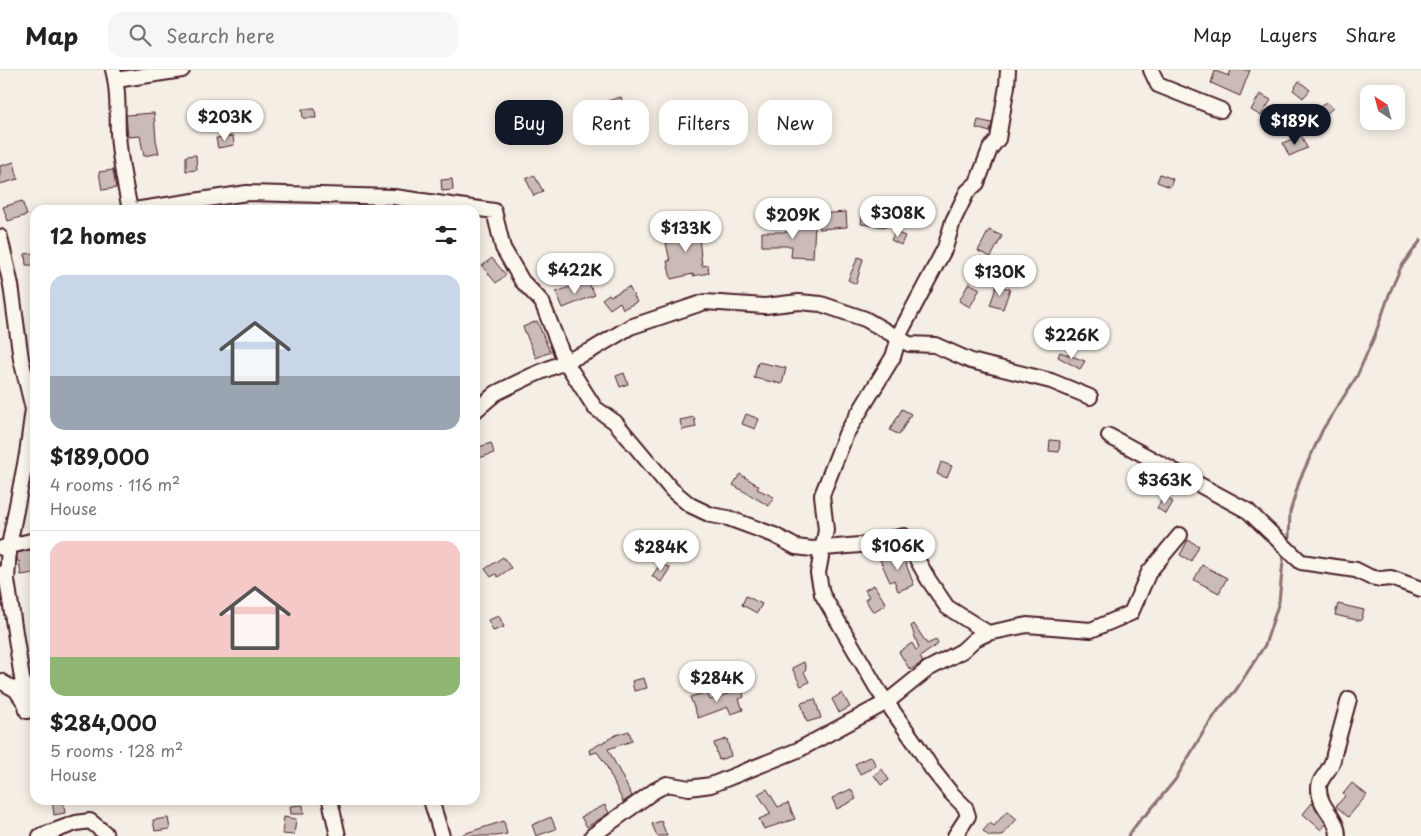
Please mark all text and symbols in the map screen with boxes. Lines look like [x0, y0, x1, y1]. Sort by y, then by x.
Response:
search box [108, 12, 458, 57]
text: Map [25, 17, 78, 53]
icon: search [126, 21, 154, 49]
text: Search here [166, 21, 275, 49]
text: Map [1193, 21, 1232, 48]
text: Layers [1260, 21, 1317, 48]
text: Share [1345, 21, 1396, 48]
north arrow [1360, 85, 1405, 130]
map controls [1360, 85, 1405, 130]
pin: $203K [190, 100, 260, 142]
chip: Buy [495, 100, 563, 145]
chip: Rent [573, 100, 649, 145]
chip: Filters [659, 100, 748, 145]
chip: New [758, 100, 832, 145]
text: $203K [198, 104, 252, 128]
pin: $189K [1260, 104, 1330, 146]
text: $189K [1271, 108, 1319, 132]
pin: $308K [863, 196, 933, 238]
pin: $209K [758, 198, 828, 240]
text: $308K [871, 200, 925, 224]
text: $209K [766, 202, 820, 226]
pin: $133K [651, 210, 721, 253]
text: $133K [661, 215, 711, 239]
text: 12 homes [50, 219, 147, 251]
icon: filters [432, 221, 460, 249]
pin: $422K [540, 252, 610, 295]
pin: $130K [965, 254, 1035, 297]
text: $422K [548, 257, 602, 281]
text: $130K [974, 259, 1026, 283]
icon: home [210, 308, 300, 398]
pin: $226K [1037, 318, 1107, 360]
text: $226K [1045, 322, 1099, 346]
text: $189,000 [50, 440, 149, 472]
pin: $363K [1130, 462, 1200, 505]
text: $363K [1138, 467, 1192, 491]
text: 4 rooms · 116 m² [50, 472, 180, 496]
text: House [50, 496, 97, 520]
pin: $106K [863, 528, 933, 571]
pin: $284K [626, 530, 696, 572]
text: $106K [871, 533, 925, 557]
text: $284K [634, 534, 688, 558]
icon: home [210, 573, 300, 663]
pin: $284K [682, 660, 752, 703]
text: $284K [690, 665, 744, 689]
text: $284,000 [50, 706, 157, 738]
text: 5 rooms · 128 m² [50, 738, 183, 762]
text: House [50, 762, 97, 786]

